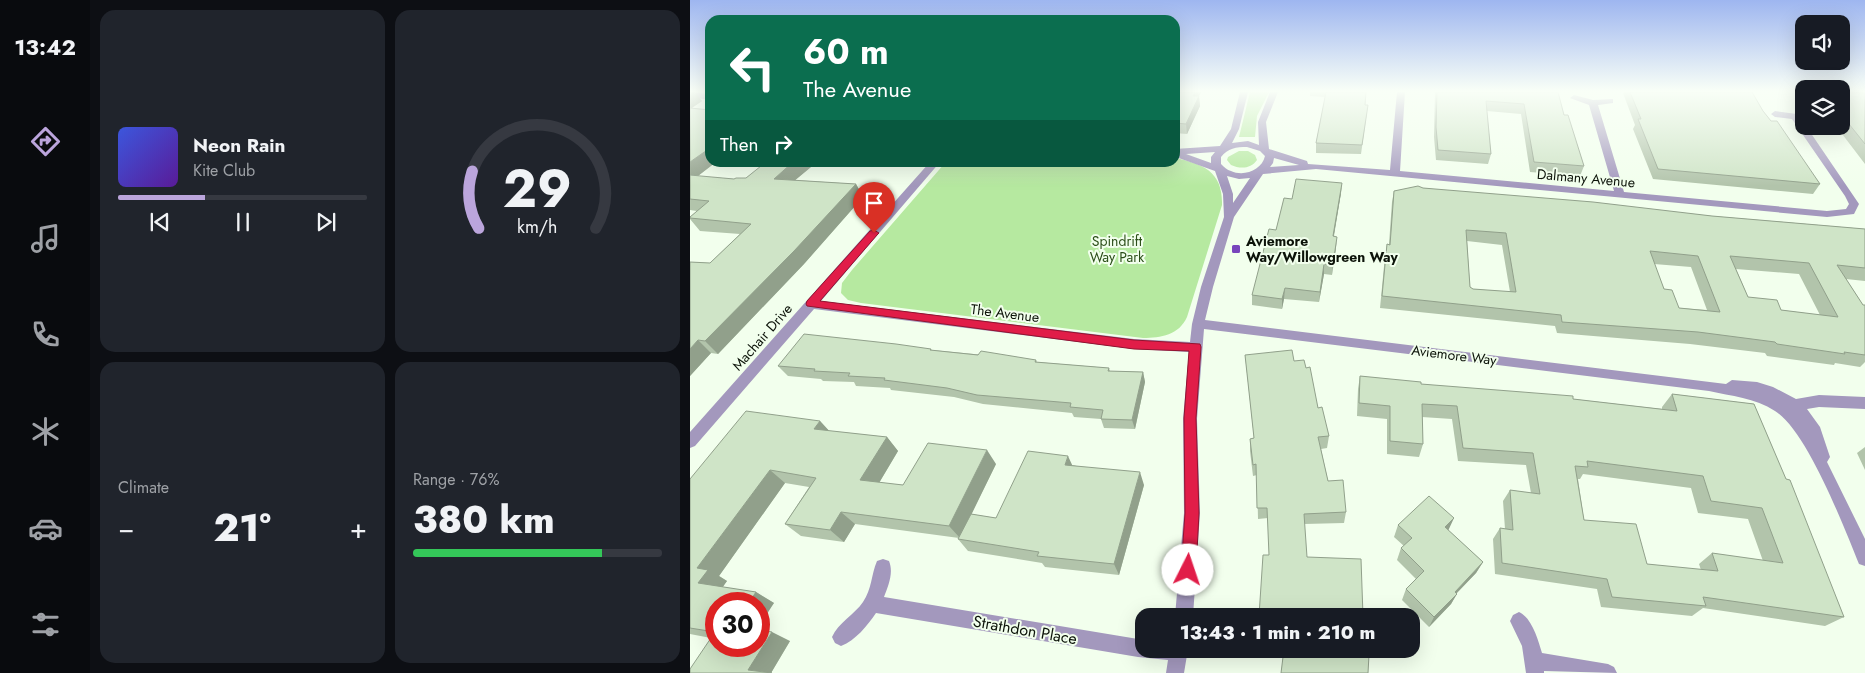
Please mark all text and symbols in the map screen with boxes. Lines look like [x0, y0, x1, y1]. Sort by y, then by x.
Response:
map controls [1795, 15, 1850, 135]
button: sound [1795, 15, 1850, 70]
text: 60 m [803, 27, 889, 77]
text: 13:42 [14, 31, 76, 63]
icon: left [720, 35, 785, 100]
text: The Avenue [803, 73, 911, 105]
button: layers [1795, 80, 1850, 135]
icon: directions [28, 124, 63, 159]
icon: right [769, 130, 797, 158]
text: Then [720, 131, 759, 158]
text: Neon Rain [193, 132, 286, 159]
text: 29 [503, 151, 572, 227]
text: Kite Club [193, 159, 255, 182]
street label: Dalmany Avenue [1536, 164, 1636, 192]
pin [853, 182, 895, 233]
icon: arrive [860, 189, 888, 217]
icon: previous [146, 208, 174, 236]
icon: pause [229, 208, 257, 236]
icon: next [312, 208, 340, 236]
text: km/h [517, 214, 558, 240]
icon: music [28, 221, 63, 256]
park label: Spindrift Way Park [1090, 231, 1145, 267]
place label: Aviemore Way/Willowgreen Way [1245, 231, 1399, 267]
marker: Aviemore Way/Willowgreen Way [1230, 243, 1242, 255]
street label: Machair Drive [727, 299, 797, 375]
street label: The Avenue [970, 299, 1040, 327]
icon: phone [28, 317, 63, 352]
street label: Aviemore Way [1410, 340, 1498, 370]
icon: climate [28, 414, 63, 449]
text: Range · 76% [413, 468, 499, 491]
text: Climate [118, 476, 169, 499]
text: 380 km [413, 492, 555, 547]
text: 21° [213, 500, 271, 555]
text: − [118, 508, 135, 549]
text: + [350, 508, 367, 549]
icon: car [28, 511, 63, 546]
position arrow [1161, 543, 1213, 595]
speed limit sign: 30 [705, 592, 770, 657]
icon: filters [28, 607, 63, 642]
street label: Strathdon Place [971, 610, 1079, 650]
text: 13:43 · 1 min · 210 m [1180, 619, 1375, 646]

